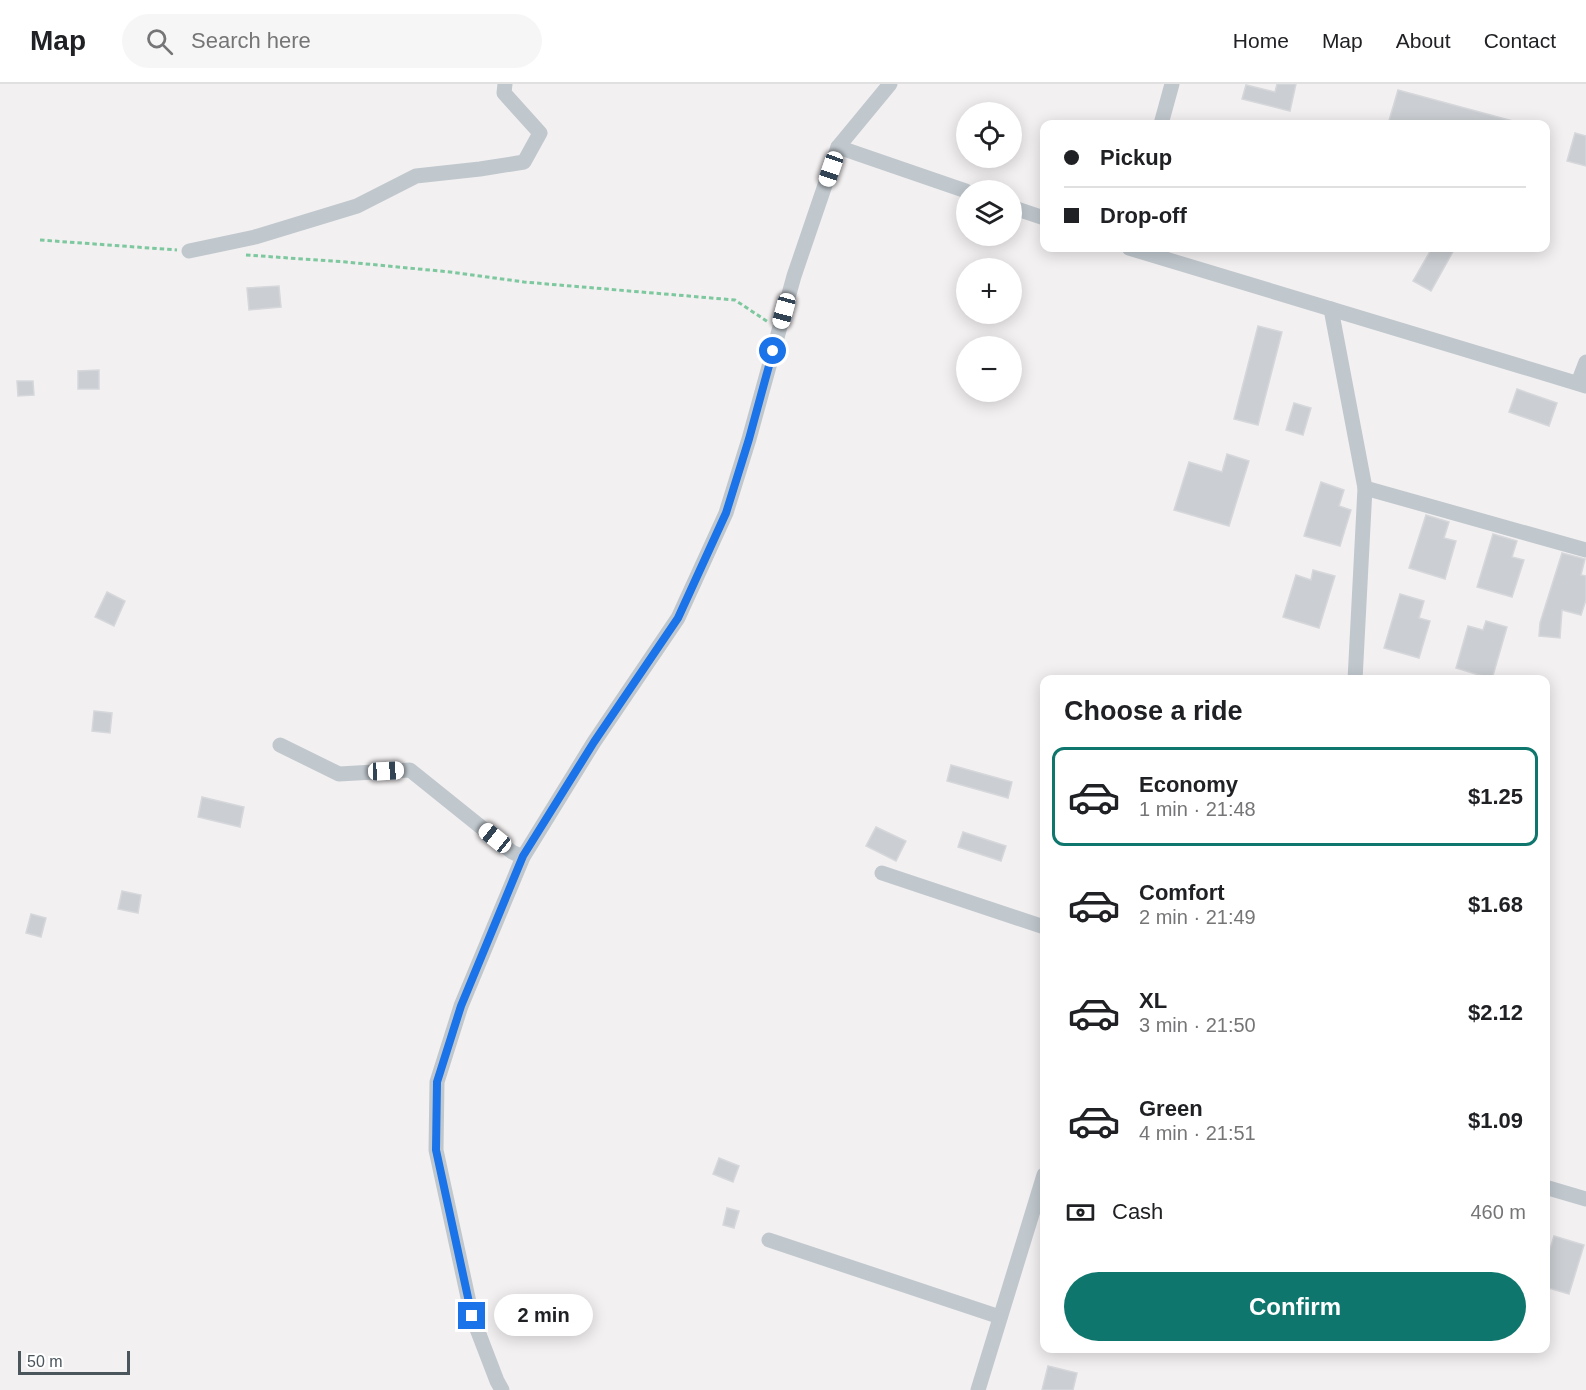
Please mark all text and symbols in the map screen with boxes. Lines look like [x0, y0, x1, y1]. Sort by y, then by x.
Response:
search box [122, 14, 542, 68]
text: Map [30, 25, 86, 56]
icon: search [143, 25, 176, 58]
text: Search here [191, 28, 311, 53]
text: Home [1233, 29, 1289, 52]
text: Map [1322, 29, 1363, 52]
text: About [1396, 29, 1451, 52]
text: Contact [1484, 29, 1556, 52]
map controls [956, 102, 1022, 402]
button: locate [956, 102, 1022, 168]
text: Pickup [1100, 145, 1172, 170]
car [817, 149, 845, 189]
button: layers [956, 180, 1022, 246]
text: Drop-off [1100, 203, 1187, 228]
button: + [956, 258, 1022, 324]
car [771, 291, 797, 331]
button: − [956, 336, 1022, 402]
route start [759, 337, 786, 364]
text: Choose a ride [1064, 696, 1243, 726]
car [368, 761, 404, 781]
icon: car [1067, 770, 1121, 824]
text: Economy [1139, 772, 1238, 797]
text: $1.25 [1468, 784, 1523, 809]
text: 1 min · 21:48 [1139, 798, 1256, 820]
car [475, 820, 515, 856]
icon: car [1067, 878, 1121, 932]
text: Comfort [1139, 880, 1225, 905]
text: $1.68 [1468, 892, 1523, 917]
text: 2 min · 21:49 [1139, 906, 1256, 928]
icon: car [1067, 986, 1121, 1040]
text: XL [1139, 988, 1167, 1013]
text: $2.12 [1468, 1000, 1523, 1025]
text: 3 min · 21:50 [1139, 1014, 1256, 1036]
icon: car [1067, 1094, 1121, 1148]
text: Green [1139, 1096, 1203, 1121]
text: $1.09 [1468, 1108, 1523, 1133]
text: 4 min · 21:51 [1139, 1122, 1256, 1144]
icon: cash [1064, 1196, 1097, 1229]
text: Cash [1112, 1199, 1163, 1224]
text: 460 m [1470, 1201, 1526, 1223]
button: Confirm [1064, 1272, 1526, 1341]
callout: 2 min [493, 1295, 592, 1337]
route end [458, 1302, 485, 1329]
text: 2 min [517, 1304, 570, 1326]
scale bar [18, 1348, 130, 1376]
text: 50 m [27, 1353, 63, 1370]

